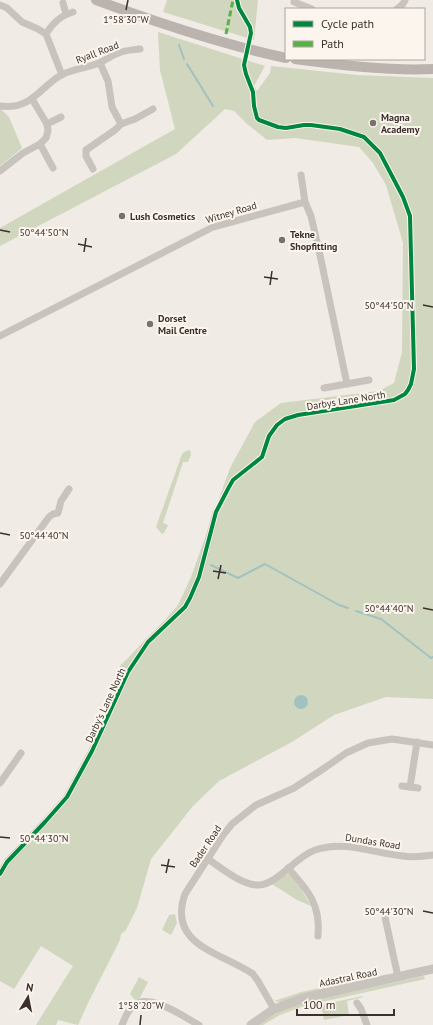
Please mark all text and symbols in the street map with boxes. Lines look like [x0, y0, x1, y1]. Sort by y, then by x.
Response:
legend [285, 8, 425, 60]
text: 1°58'30"W [103, 13, 150, 26]
text: Cycle path [321, 16, 374, 31]
text: Path [321, 36, 344, 51]
street label: Ryall Road [74, 38, 120, 67]
place label: Magna Academy [381, 111, 420, 136]
marker: Magna Academy [368, 118, 378, 128]
street label: Witney Road [204, 199, 258, 226]
place label: Lush Cosmetics [130, 210, 195, 223]
marker: Lush Cosmetics [117, 211, 127, 221]
text: 50°44'50"N [19, 226, 69, 239]
place label: Tekne Shopfitting [290, 228, 337, 253]
marker: Tekne Shopfitting [277, 235, 287, 245]
text: 50°44'50"N [364, 299, 414, 312]
place label: Dorset Mail Centre [158, 312, 207, 337]
marker: Dorset Mail Centre [145, 319, 155, 329]
street label: Darbys Lane North [306, 388, 386, 413]
text: 50°44'40"N [19, 529, 69, 542]
text: 50°44'40"N [364, 602, 414, 615]
street label: Darby's Lane North [82, 666, 128, 745]
street label: Bader Road [186, 823, 224, 870]
street label: Dundas Road [344, 831, 401, 852]
text: 50°44'30"N [19, 832, 69, 845]
text: 50°44'30"N [364, 905, 414, 918]
street label: Adastral Road [318, 965, 378, 990]
north arrow [8, 977, 48, 1017]
text: N [25, 980, 35, 995]
scale bar [297, 991, 394, 1017]
text: 100 m [303, 997, 336, 1012]
text: 1°58'20"W [118, 999, 165, 1012]

